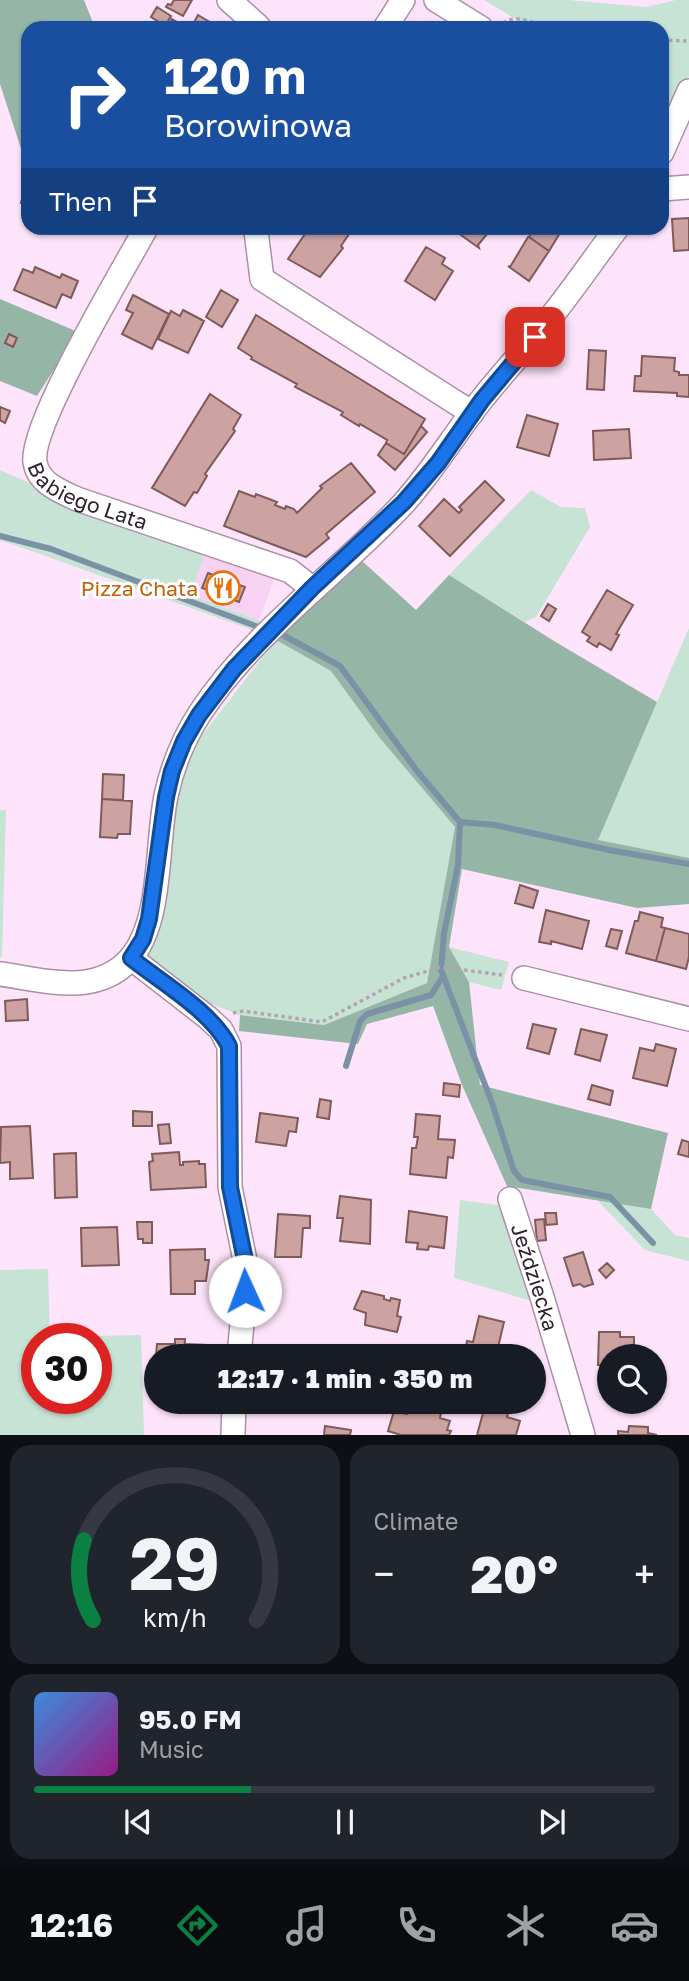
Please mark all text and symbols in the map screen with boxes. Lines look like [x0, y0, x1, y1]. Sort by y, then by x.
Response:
text: 120 m [164, 46, 306, 105]
icon: right [49, 49, 140, 140]
text: Borowinowa [164, 106, 352, 144]
icon: arrive [126, 182, 164, 220]
text: Then [49, 186, 112, 217]
pin [505, 307, 565, 367]
icon: arrive [516, 318, 554, 356]
street label: Babiego Lata [22, 458, 151, 535]
restaurant icon: Pizza Chata [204, 569, 242, 607]
place label: Pizza Chata [81, 575, 198, 601]
street label: Jeździecka [506, 1220, 564, 1334]
position arrow [208, 1254, 282, 1328]
speed limit sign: 30 [21, 1323, 112, 1414]
map controls [597, 1344, 667, 1414]
button: search [597, 1344, 667, 1414]
text: 12:17 · 1 min · 350 m [218, 1363, 472, 1394]
text: Climate [374, 1507, 458, 1535]
text: 29 [129, 1520, 220, 1607]
text: 20° [471, 1542, 558, 1604]
text: − [374, 1551, 394, 1596]
text: + [634, 1551, 655, 1596]
text: km/h [143, 1602, 207, 1633]
text: 95.0 FM [139, 1704, 242, 1735]
text: Music [139, 1735, 204, 1763]
icon: previous [119, 1803, 157, 1841]
icon: pause [326, 1803, 364, 1841]
icon: next [533, 1803, 571, 1841]
icon: directions [173, 1901, 222, 1950]
icon: music [282, 1901, 331, 1950]
icon: phone [392, 1901, 441, 1950]
icon: climate [501, 1901, 550, 1950]
icon: car [610, 1901, 659, 1950]
text: 12:16 [30, 1906, 113, 1944]

